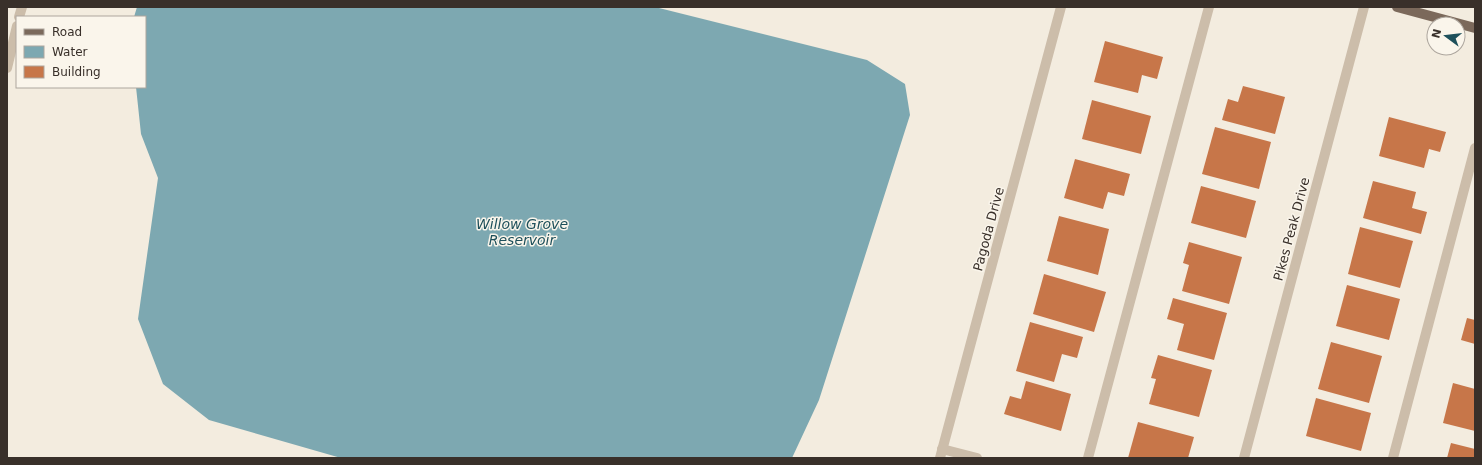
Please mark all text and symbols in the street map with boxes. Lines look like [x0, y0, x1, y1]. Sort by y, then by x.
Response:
legend [16, 16, 146, 88]
north arrow [1426, 16, 1466, 56]
text: Road [52, 25, 82, 39]
text: N [1429, 27, 1444, 40]
text: Water [52, 45, 88, 59]
text: Building [52, 65, 101, 79]
street label: Pikes Peak Drive [1270, 176, 1313, 283]
street label: Pagoda Drive [970, 185, 1007, 273]
water label: Willow Grove Reservoir [476, 216, 568, 248]

